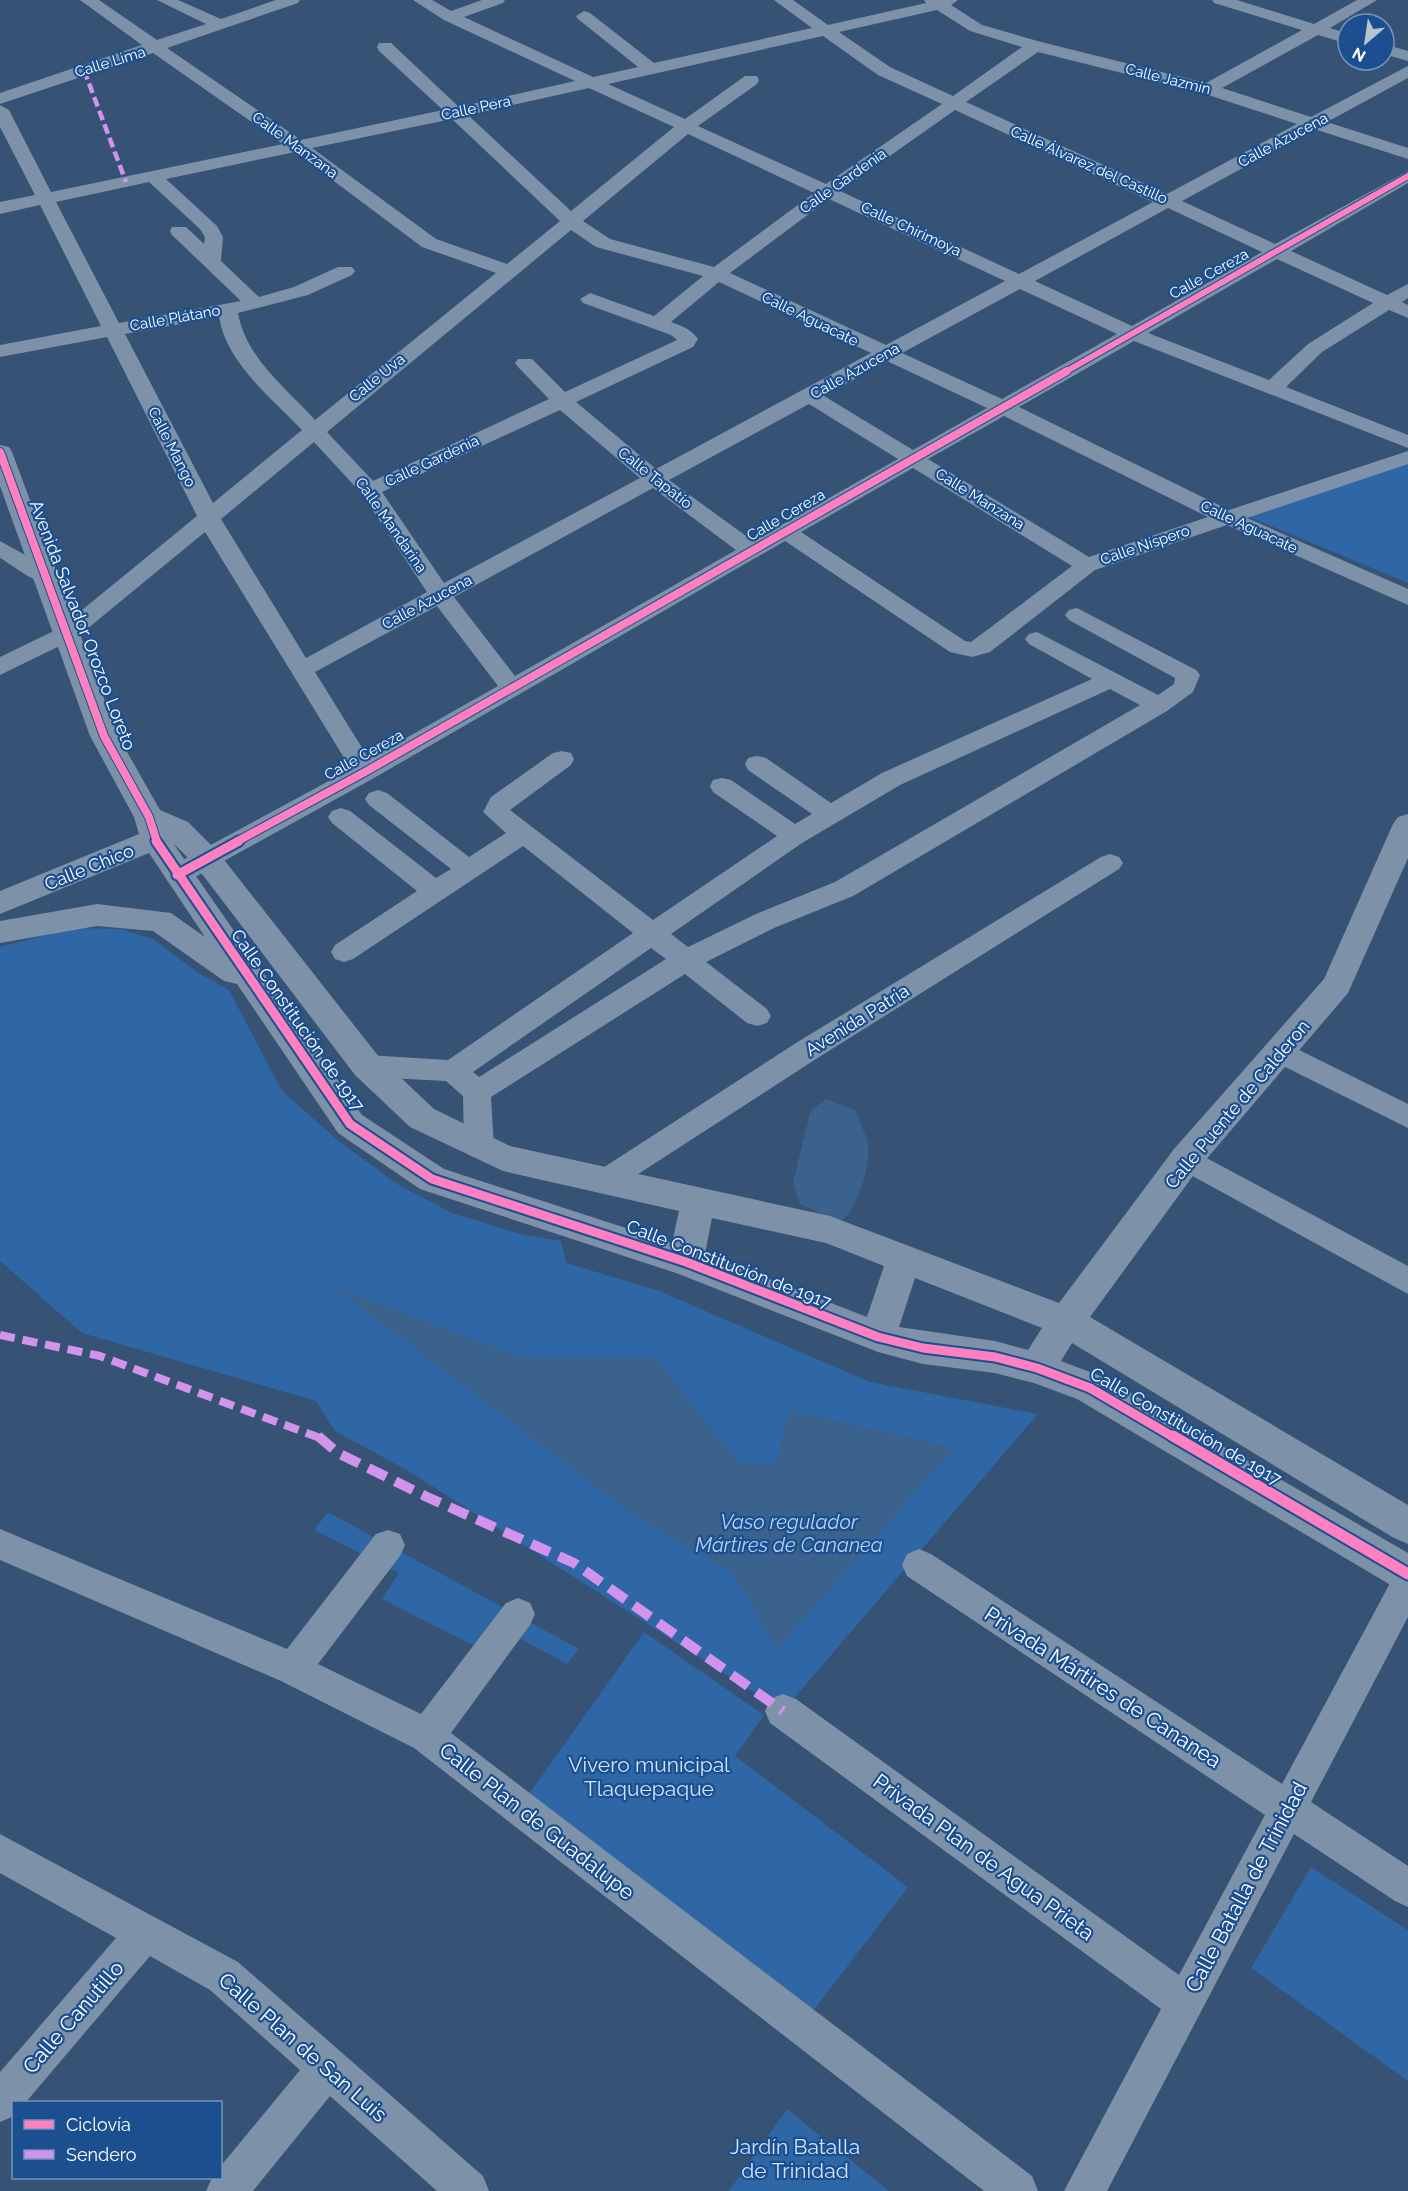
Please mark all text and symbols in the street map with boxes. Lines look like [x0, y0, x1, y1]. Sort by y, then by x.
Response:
north arrow [1336, 12, 1396, 72]
street label: Calle Lima [72, 43, 148, 81]
text: N [1349, 43, 1369, 66]
street label: Calle Jazmín [1123, 60, 1213, 98]
street label: Calle Pera [440, 92, 512, 124]
street label: Calle Manzana [249, 108, 341, 182]
street label: Calle Azucena [1235, 109, 1331, 171]
street label: Calle Álvarez del Castillo [1008, 122, 1171, 208]
street label: Calle Gardenia [796, 145, 890, 217]
street label: Calle Chirimoya [858, 198, 964, 260]
street label: Calle Cereza [1166, 245, 1252, 303]
street label: Calle Aguacate [759, 288, 861, 350]
street label: Calle Plátano [128, 301, 222, 335]
street label: Calle Azucena [807, 339, 903, 403]
street label: Calle Uva [345, 350, 409, 406]
street label: Calle Mango [144, 404, 200, 490]
street label: Calle Gardenia [382, 431, 482, 491]
street label: Calle Tapatío [614, 443, 696, 513]
street label: Calle Manzana [932, 464, 1028, 534]
street label: Calle Mandarina [351, 474, 431, 576]
street label: Calle Cereza [744, 485, 828, 545]
street label: Avenida Salvador Orozco Loreto [26, 497, 141, 753]
street label: Calle Aguacate [1198, 497, 1301, 557]
street label: Calle Níspero [1098, 521, 1192, 569]
street label: Calle Azucena [379, 571, 475, 633]
street label: Calle Cereza [321, 726, 407, 784]
street label: Calle Chico [41, 839, 137, 894]
street label: Calle Constitución de 1917 [227, 925, 369, 1115]
street label: Avenida Patria [801, 980, 913, 1060]
street label: Calle Puente de Calderon [1160, 1016, 1314, 1192]
street label: Calle Constitución de 1917 [624, 1215, 835, 1313]
street label: Calle Constitución de 1917 [1087, 1363, 1286, 1490]
water label: Vaso regulador Mártires de Cananea [695, 1510, 883, 1557]
street label: Privada Mártires de Cananea [980, 1601, 1226, 1773]
street label: Calle Plan de Guadalupe [435, 1737, 639, 1905]
park label: Vivero municipal Tlaquepaque [568, 1752, 730, 1801]
street label: Privada Plan de Agua Prieta [869, 1768, 1099, 1946]
street label: Calle Batalla de Trinidad [1180, 1778, 1312, 1996]
street label: Calle Canutillo [17, 1956, 129, 2078]
street label: Calle Plan de San Luis [214, 1967, 392, 2127]
legend [12, 2101, 222, 2179]
text: Ciclovía [66, 2114, 131, 2135]
park label: Jardín Batalla de Trinidad [730, 2134, 860, 2183]
text: Sendero [66, 2144, 137, 2165]

